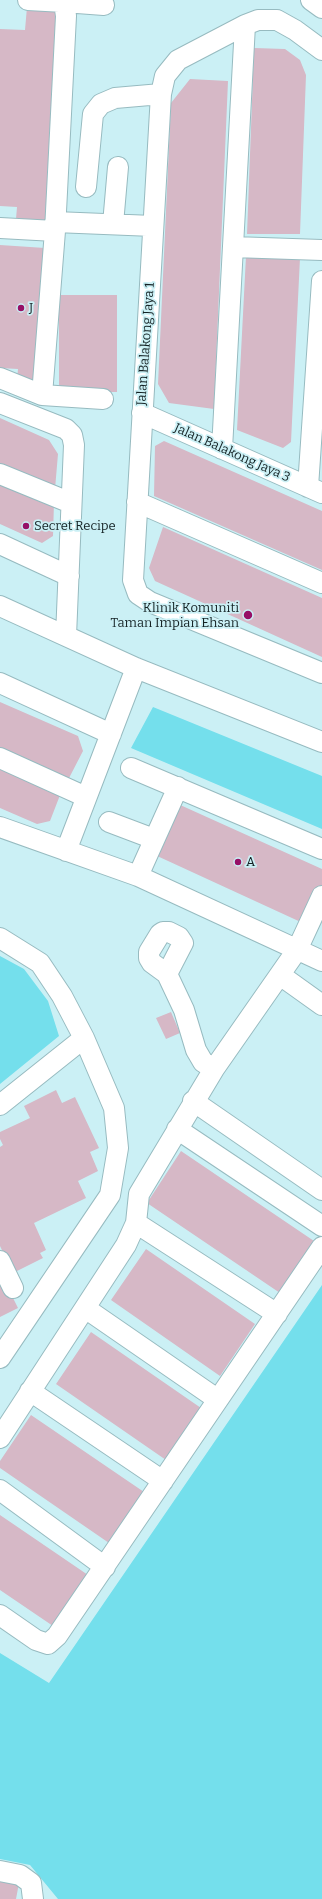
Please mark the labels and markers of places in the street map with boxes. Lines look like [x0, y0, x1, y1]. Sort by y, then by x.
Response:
place label: J [29, 300, 33, 316]
marker: J [16, 303, 26, 313]
place label: Secret Recipe [34, 518, 116, 534]
marker: Secret Recipe [21, 521, 31, 531]
place label: Klinik Komuniti Taman Impian Ehsan [111, 600, 239, 631]
marker: Klinik Komuniti Taman Impian Ehsan [242, 609, 254, 621]
place label: A [246, 854, 255, 870]
marker: A [233, 857, 243, 867]

